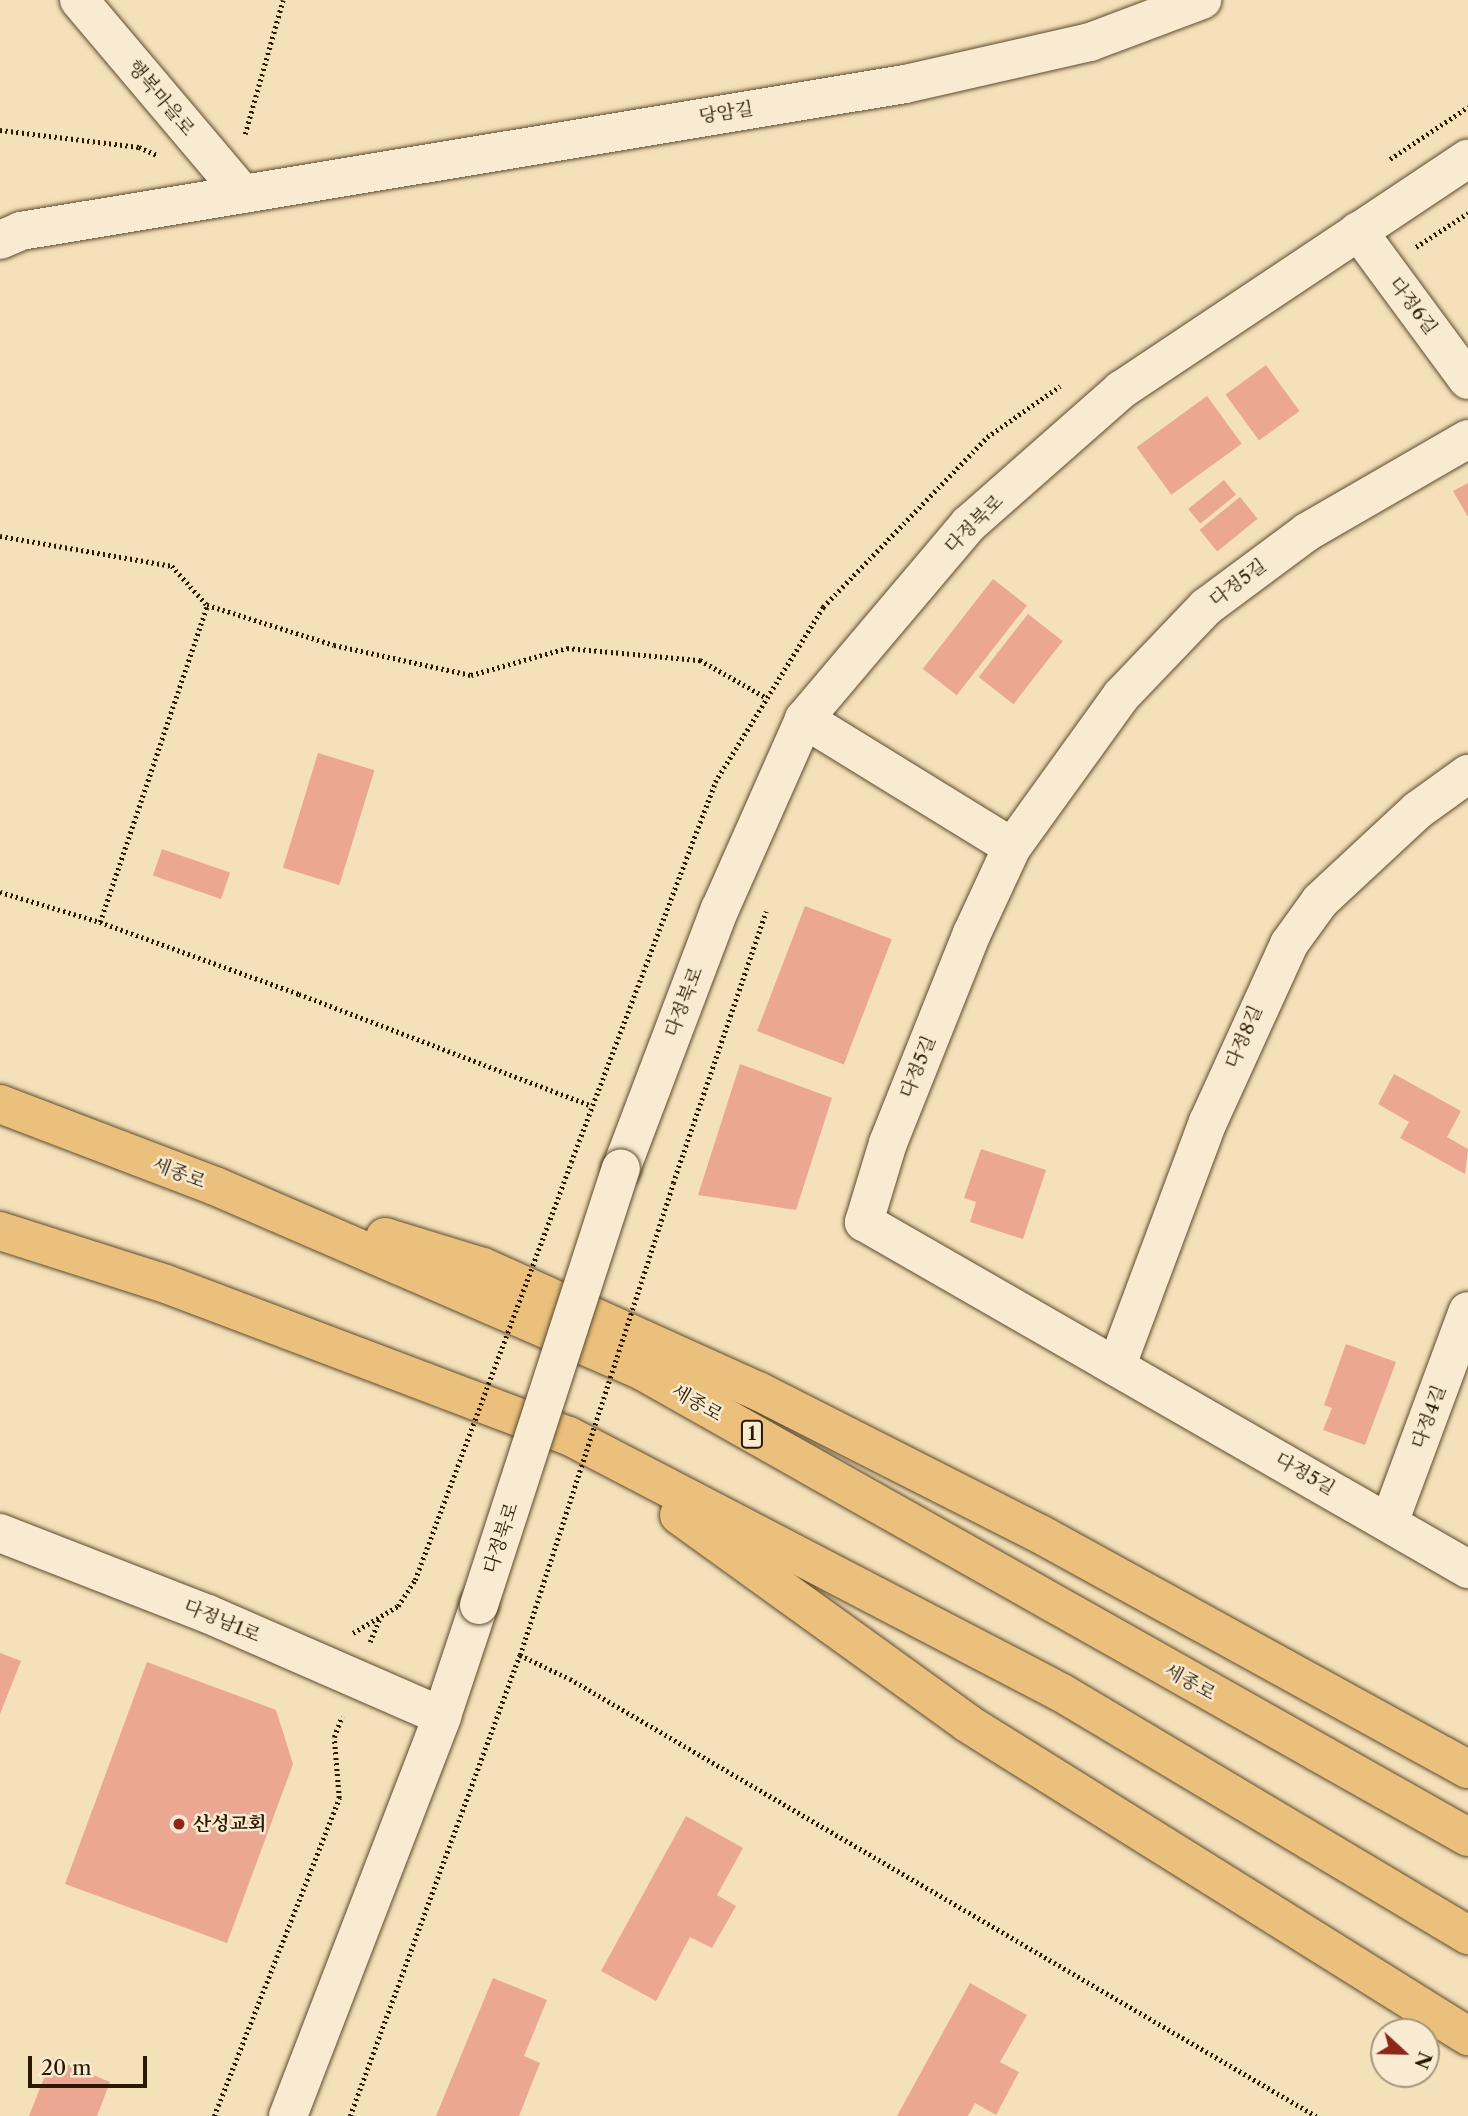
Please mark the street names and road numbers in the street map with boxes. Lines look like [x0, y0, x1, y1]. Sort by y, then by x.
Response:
street label: 행복마을로 [123, 56, 199, 140]
street label: 당암길 [697, 97, 755, 129]
street label: 다정6길 [1384, 273, 1442, 339]
street label: 다정북로 [940, 490, 1008, 558]
street label: 다정5길 [1205, 554, 1271, 612]
street label: 다정북로 [660, 964, 708, 1040]
street label: 다정8길 [1221, 1002, 1267, 1072]
street label: 다정5길 [895, 1032, 941, 1102]
street label: 세종로 [149, 1152, 209, 1194]
street label: 세종로 [667, 1379, 727, 1427]
street label: 다정4길 [1407, 1382, 1451, 1452]
road number: 1 [740, 1420, 764, 1448]
street label: 다정5길 [1271, 1448, 1339, 1500]
street label: 다정북로 [479, 1500, 523, 1576]
street label: 다정남1로 [180, 1595, 264, 1647]
street label: 세종로 [1160, 1659, 1220, 1705]

